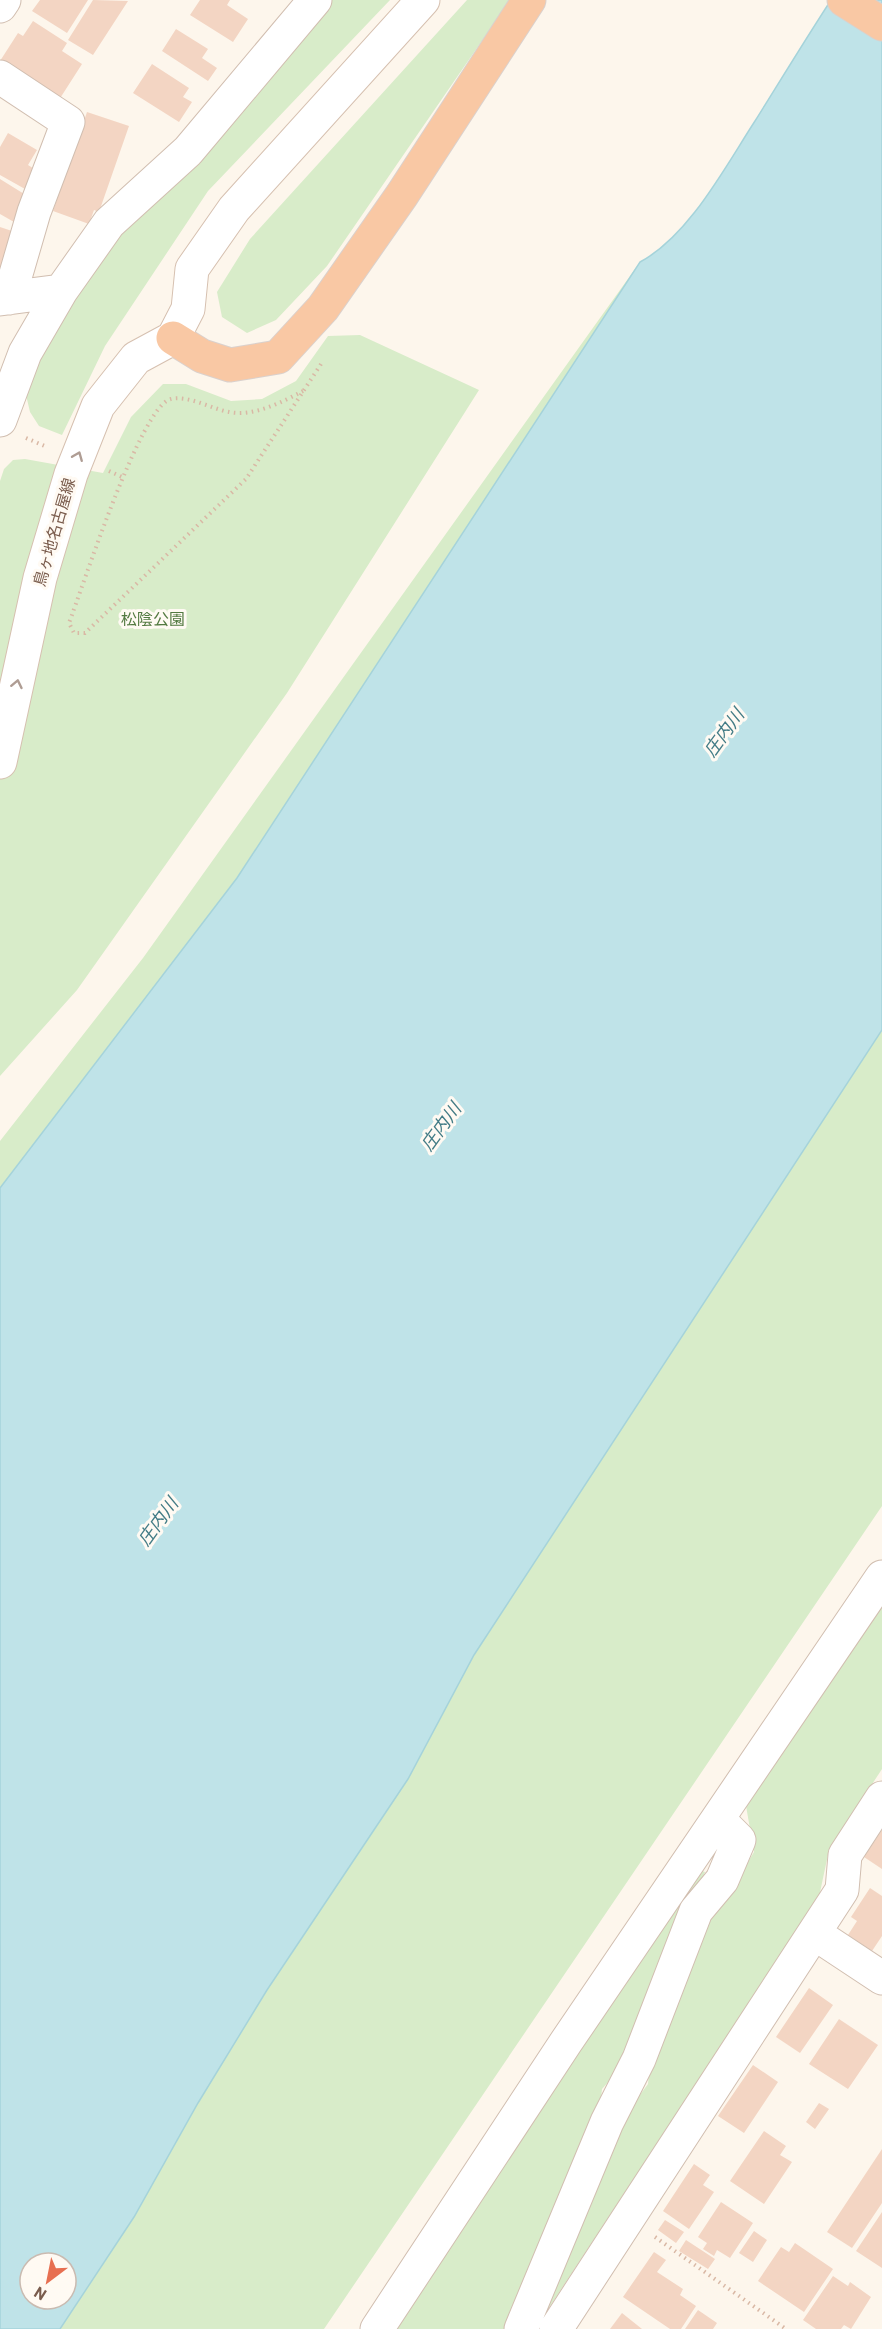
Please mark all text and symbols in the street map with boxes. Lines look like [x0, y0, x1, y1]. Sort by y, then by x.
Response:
one-way arrow [71, 451, 83, 462]
street label: 鳥ヶ地名古屋線 [29, 475, 78, 588]
park label: 松陰公園 [121, 609, 185, 628]
one-way arrow [10, 680, 23, 690]
water label: 庄内川 [698, 702, 749, 761]
water label: 庄内川 [415, 1096, 466, 1155]
water label: 庄内川 [132, 1491, 183, 1550]
north arrow [18, 2251, 78, 2311]
text: N [30, 2283, 49, 2305]

